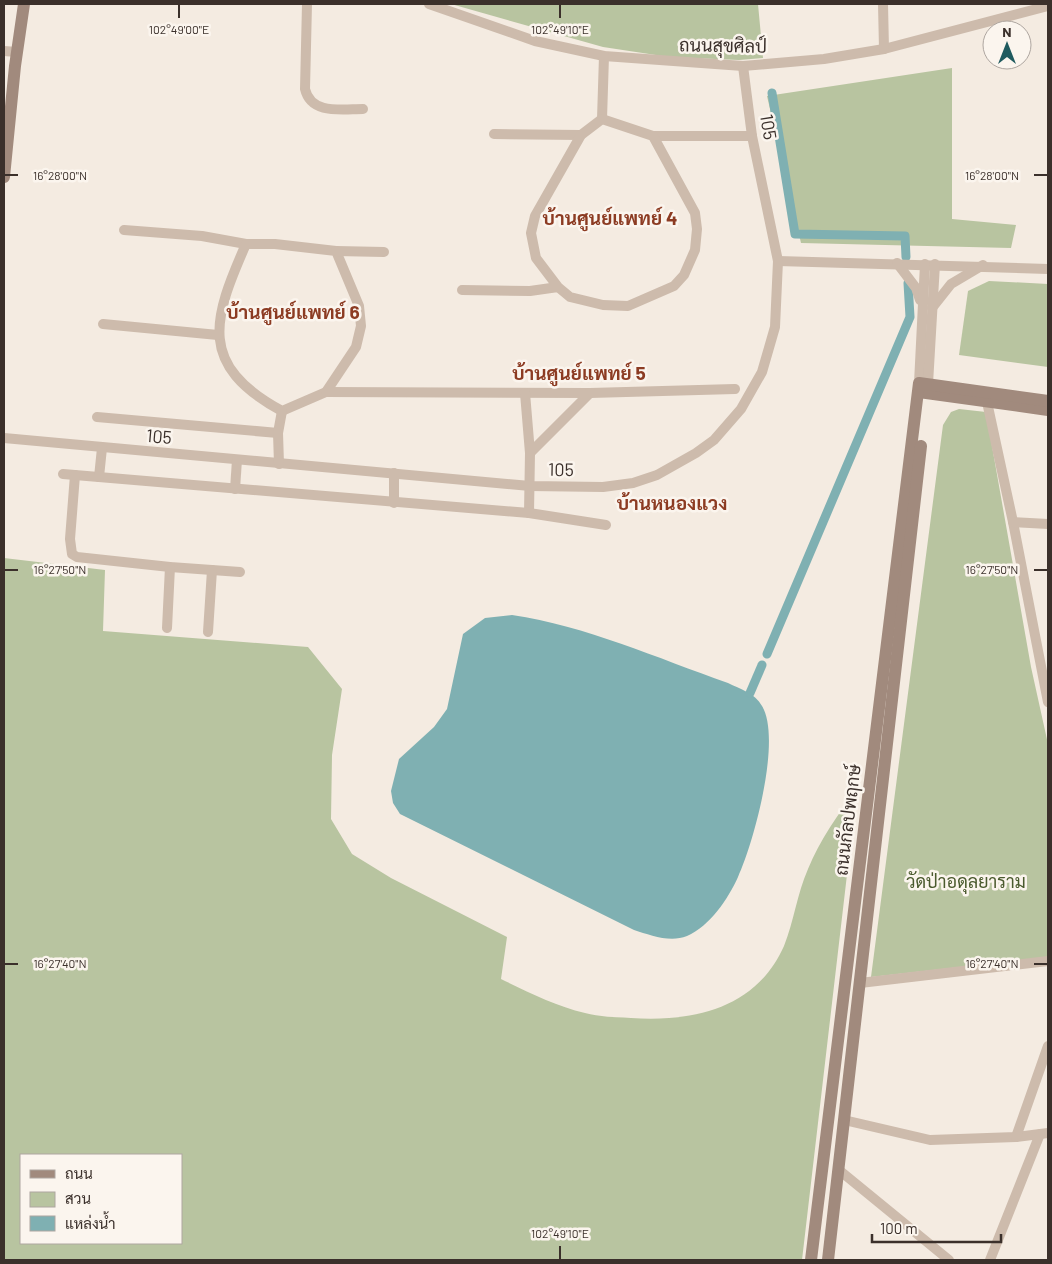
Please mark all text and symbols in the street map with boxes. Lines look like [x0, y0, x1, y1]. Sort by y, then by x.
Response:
north arrow [982, 20, 1032, 70]
text: 102°49'00"E [149, 22, 209, 36]
text: 102°49'10"E [531, 22, 589, 36]
text: N [1002, 23, 1012, 40]
street label: ถนนสุขศิลป์ [679, 33, 767, 59]
street label: 105 [756, 112, 782, 141]
text: 16°28'00"N [33, 168, 87, 182]
text: 16°28'00"N [965, 168, 1019, 182]
district label: บ้านศูนย์แพทย์ 4 [543, 206, 677, 232]
district label: บ้านศูนย์แพทย์ 6 [226, 300, 360, 326]
district label: บ้านศูนย์แพทย์ 5 [512, 361, 646, 387]
street label: 105 [145, 424, 173, 448]
street label: 105 [548, 458, 574, 480]
district label: บ้านหนองแวง [617, 491, 727, 514]
text: 16°27'50"N [34, 562, 86, 576]
text: 16°27'50"N [966, 562, 1018, 576]
street label: ถนนกัลปพฤกษ์ [828, 762, 866, 877]
park label: วัดป่าอดุลยาราม [906, 870, 1026, 894]
text: 16°27'40"N [33, 956, 87, 970]
text: 16°27'40"N [965, 956, 1019, 970]
legend [20, 1154, 182, 1244]
text: ถนน [65, 1164, 93, 1182]
text: สวน [65, 1189, 91, 1207]
text: แหล่งน้ำ [65, 1211, 116, 1232]
scale bar [872, 1212, 1001, 1244]
text: 100 m [880, 1219, 918, 1237]
text: 102°49'10"E [531, 1226, 589, 1240]

